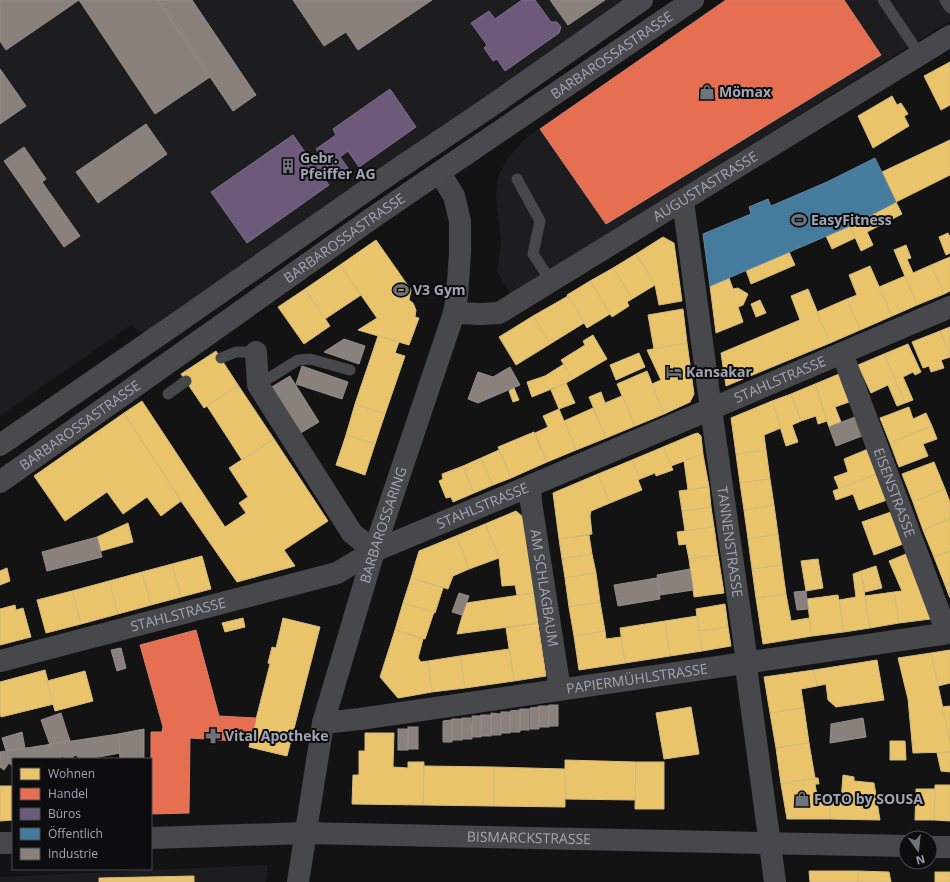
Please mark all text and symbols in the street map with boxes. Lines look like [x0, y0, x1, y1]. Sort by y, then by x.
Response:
street label: BARBAROSSASTRASSE [546, 6, 677, 103]
place label: Mömax [719, 82, 772, 101]
shop icon: Mömax [698, 83, 716, 101]
street label: AUGUSTASTRASSE [649, 146, 761, 225]
place label: Gebr. Pfeiffer AG [300, 148, 376, 183]
building icon: Gebr. Pfeiffer AG [279, 157, 297, 175]
street label: BARBAROSSASTRASSE [280, 188, 408, 287]
place label: EasyFitness [811, 210, 892, 229]
sports icon: EasyFitness [790, 211, 808, 229]
place label: V3 Gym [413, 280, 466, 299]
sports icon: V3 Gym [392, 281, 410, 299]
street label: STAHLSTRASSE [731, 351, 828, 407]
place label: Kansakar [686, 362, 753, 381]
hotel icon: Kansakar [665, 363, 683, 381]
street label: BARBAROSSASTRASSE [15, 375, 144, 474]
street label: EISENSTRASSE [869, 445, 920, 540]
street label: BARBAROSSARING [355, 464, 411, 585]
street label: STAHLSTRASSE [434, 478, 531, 533]
street label: TANNENSTRASSE [713, 485, 748, 599]
street label: AM SCHLAGBAUM [526, 528, 563, 648]
street label: STAHLSTRASSE [128, 592, 228, 636]
street label: PAPIERMÜHLSTRASSE [565, 658, 709, 698]
place label: Vital Apotheke [225, 726, 329, 745]
pharmacy icon: Vital Apotheke [204, 727, 222, 745]
legend [12, 758, 152, 870]
text: Wohnen [48, 765, 95, 782]
text: Handel [48, 785, 88, 802]
place label: FOTO by SOUSA [814, 789, 923, 808]
shop icon: FOTO by SOUSA [793, 790, 811, 808]
text: Büros [48, 805, 81, 822]
text: Öffentlich [48, 825, 103, 842]
street label: BISMARCKSTRASSE [467, 827, 591, 848]
north arrow [898, 830, 938, 870]
text: Industrie [48, 845, 98, 862]
text: N [914, 852, 927, 869]

